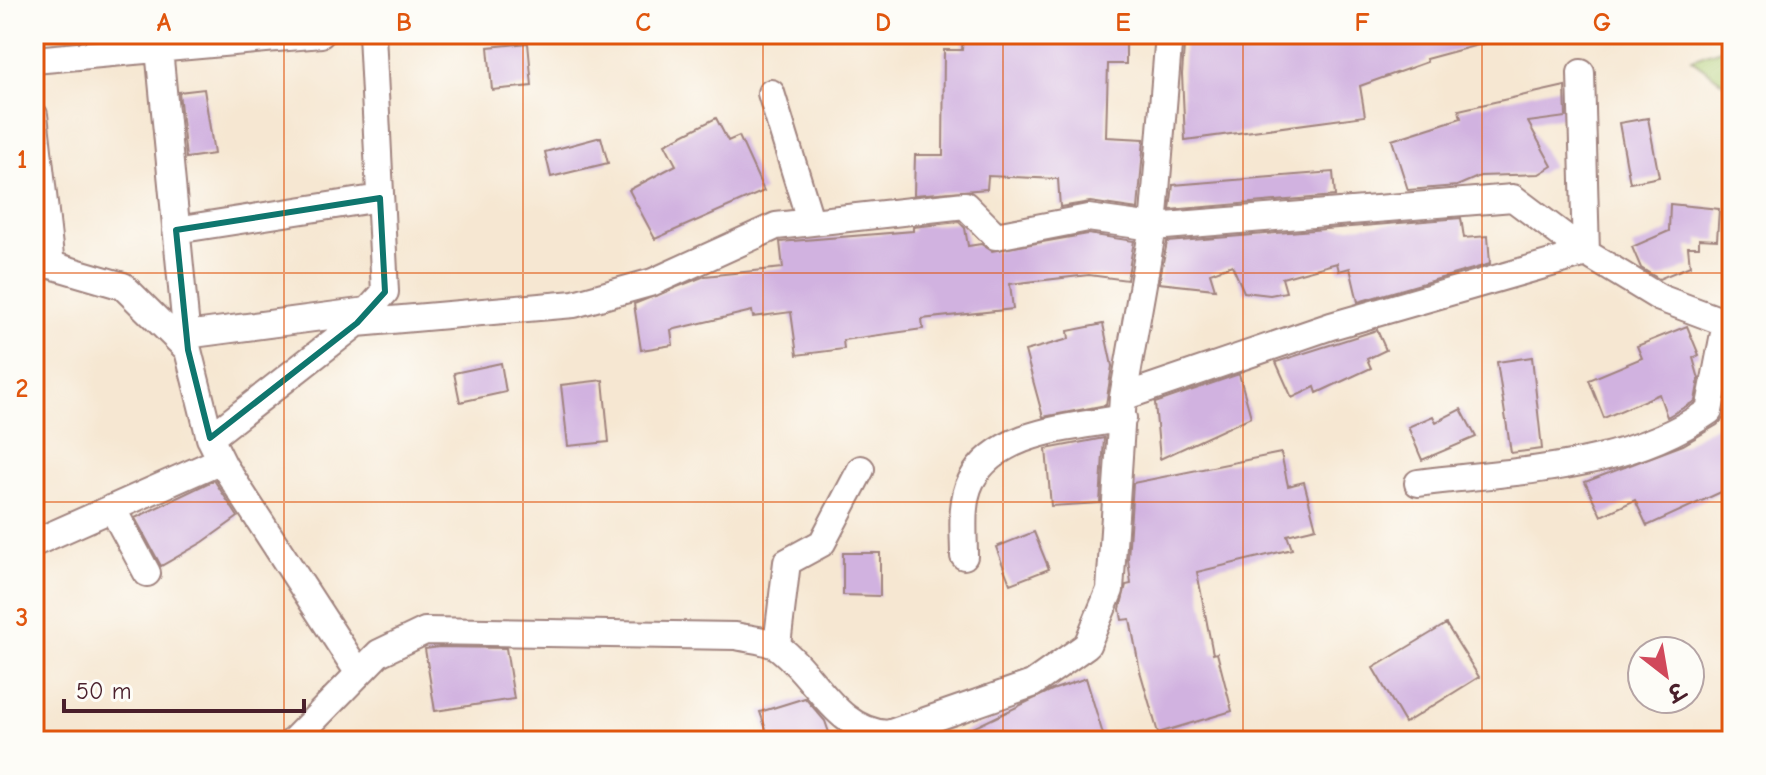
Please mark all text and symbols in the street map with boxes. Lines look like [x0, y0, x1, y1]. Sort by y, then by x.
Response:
text: A [157, 8, 172, 38]
text: B [396, 8, 412, 38]
text: C [635, 8, 651, 38]
text: D [875, 8, 891, 38]
text: E [1115, 8, 1131, 38]
text: F [1354, 8, 1370, 38]
text: G [1593, 8, 1611, 38]
text: 1 [17, 145, 27, 175]
text: 2 [16, 374, 28, 404]
text: 3 [16, 603, 28, 633]
north arrow [1626, 635, 1706, 715]
scale bar [64, 663, 304, 713]
text: उ [1661, 675, 1690, 707]
text: 50 m [76, 677, 132, 705]

